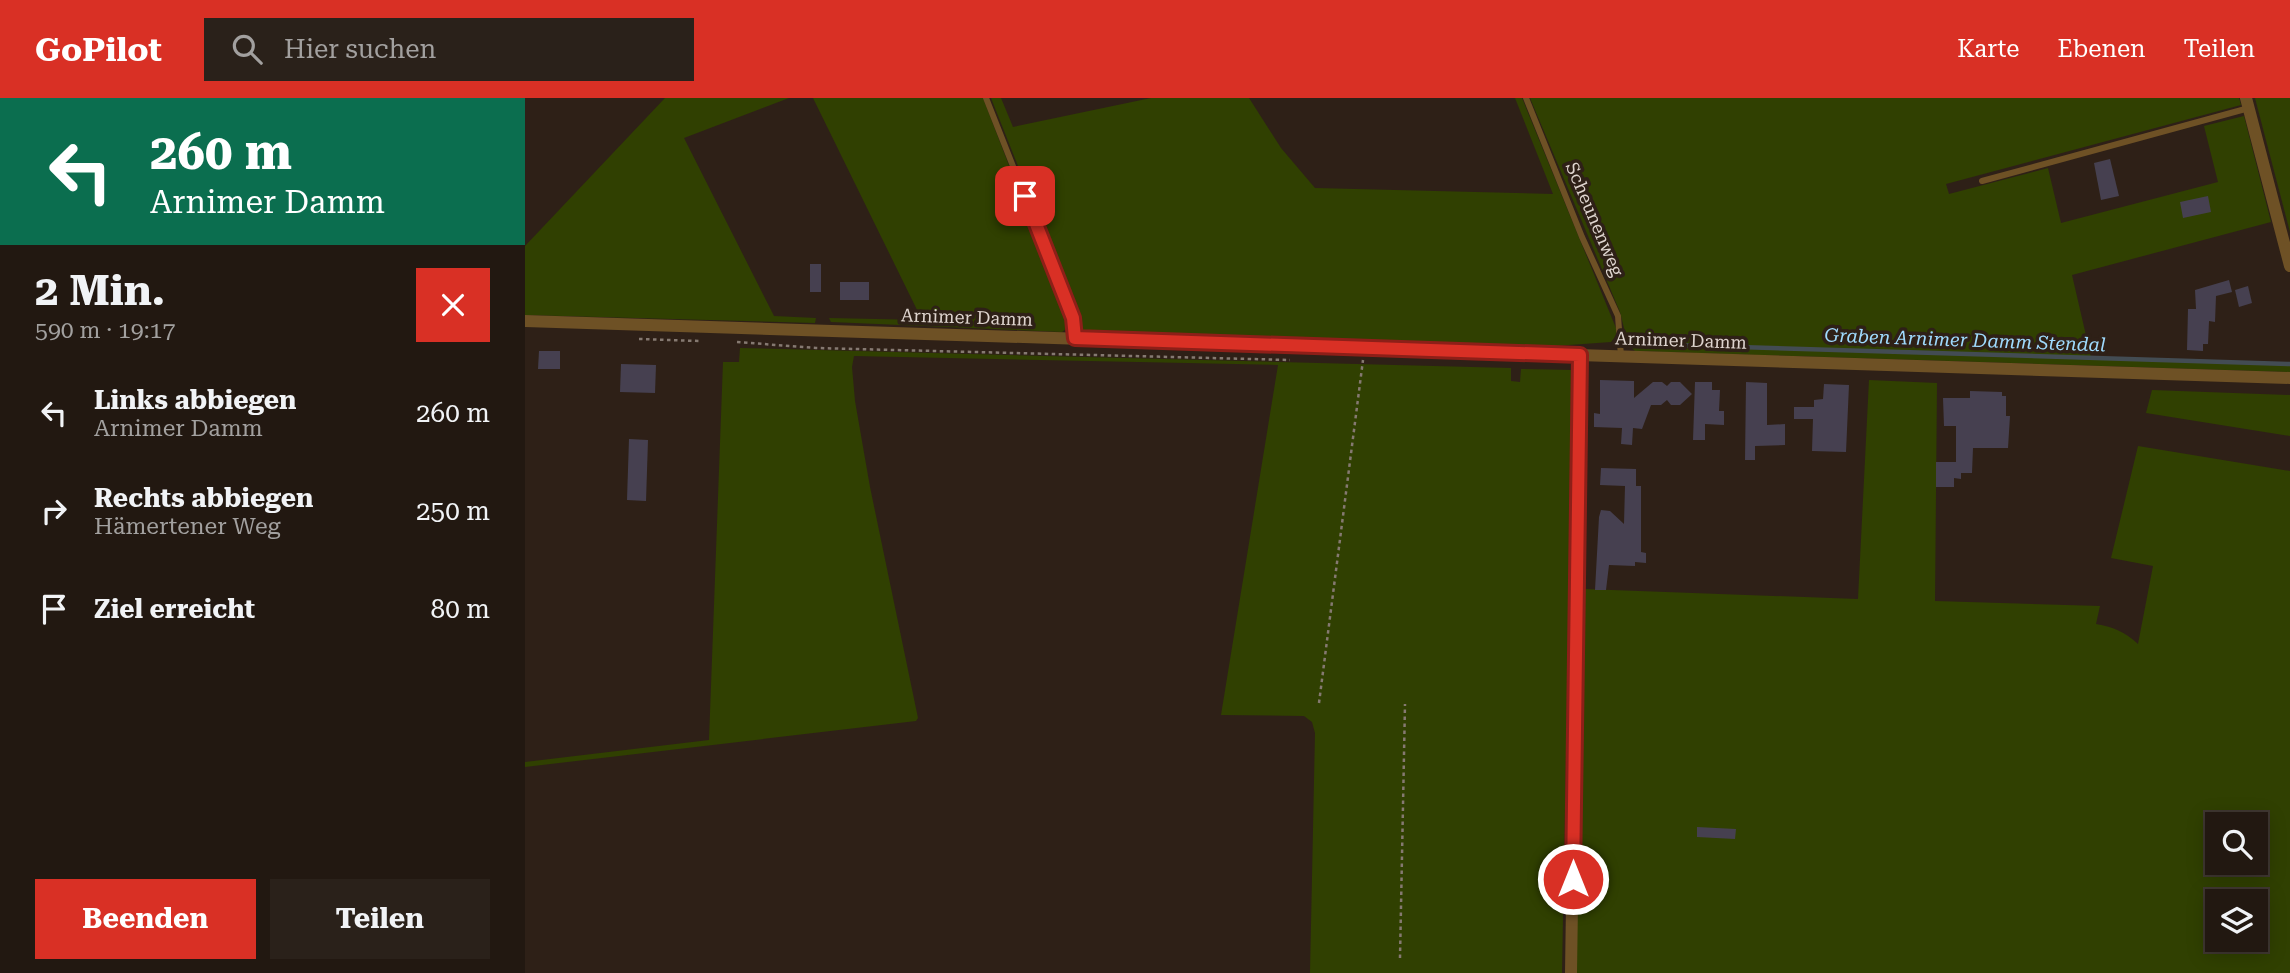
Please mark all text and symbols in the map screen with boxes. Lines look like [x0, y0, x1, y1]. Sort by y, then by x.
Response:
search box [204, 18, 694, 81]
text: GoPilot [35, 30, 162, 69]
icon: search [228, 30, 266, 68]
text: Hier suchen [284, 34, 436, 64]
text: Karte [1957, 35, 2019, 63]
text: Ebenen [2057, 35, 2146, 63]
text: Teilen [2184, 35, 2255, 63]
text: 260 m [150, 124, 292, 181]
icon: left [35, 126, 126, 217]
street label: Scheunenweg [1562, 159, 1629, 280]
pin [995, 166, 1055, 226]
icon: arrive [1006, 177, 1044, 215]
text: Arnimer Damm [150, 183, 385, 221]
text: 2 Min. [35, 266, 165, 315]
button: close [416, 268, 490, 342]
street label: Arnimer Damm [901, 304, 1033, 330]
text: 590 m · 19:17 [35, 317, 175, 344]
water label: Graben Arnimer Damm Stendal [1824, 324, 2106, 356]
street label: Arnimer Damm [1615, 327, 1747, 353]
text: Links abbiegen [94, 385, 297, 415]
icon: left [35, 394, 73, 432]
text: 260 m [416, 398, 490, 428]
text: Arnimer Damm [94, 415, 263, 442]
text: Rechts abbiegen [94, 483, 313, 513]
icon: right [35, 492, 73, 530]
text: 250 m [416, 496, 490, 526]
text: Hämertener Weg [94, 513, 280, 540]
icon: arrive [35, 590, 73, 628]
text: Ziel erreicht [94, 594, 255, 624]
text: 80 m [431, 594, 490, 624]
map controls [2205, 812, 2268, 952]
button: search [2205, 812, 2268, 875]
position arrow [1536, 842, 1610, 916]
button: Beenden [35, 879, 256, 959]
button: Teilen [270, 879, 490, 959]
button: layers [2205, 889, 2268, 952]

